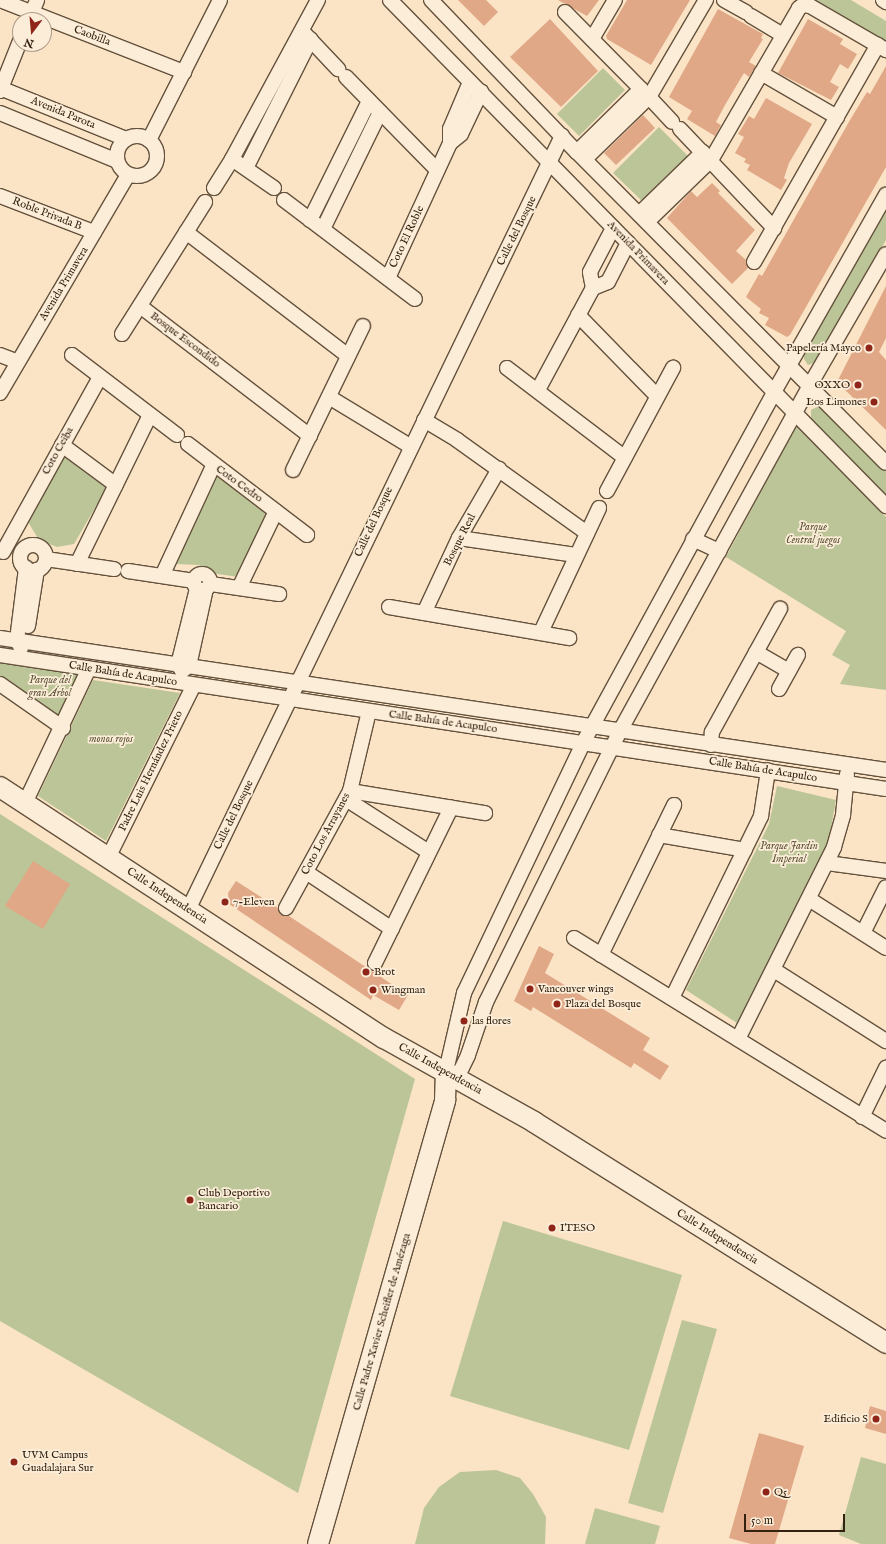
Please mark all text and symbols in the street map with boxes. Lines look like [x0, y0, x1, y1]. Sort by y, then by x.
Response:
north arrow [12, 12, 52, 52]
street label: Caobilla [72, 23, 112, 49]
text: N [22, 35, 35, 51]
street label: Avenida Parota [29, 94, 97, 132]
street label: Calle del Bosque [494, 194, 540, 268]
street label: Roble Privada B [10, 195, 84, 233]
street label: Coto El Roble [387, 204, 427, 270]
street label: Avenida Primavera [604, 218, 672, 288]
street label: Avenida Primavera [37, 245, 91, 323]
street label: Bosque Escondido [147, 309, 223, 371]
place label: Papelería Mayco [786, 341, 861, 355]
marker: Papelería Mayco [864, 343, 874, 353]
place label: OXXO [814, 378, 850, 392]
marker: OXXO [853, 380, 863, 390]
place label: Los Limones [806, 395, 866, 409]
marker: Los Limones [869, 397, 879, 407]
street label: Coto Ceiba [40, 425, 76, 477]
street label: Coto Cedro [213, 463, 265, 505]
street label: Calle del Bosque [352, 485, 396, 559]
street label: Bosque Real [441, 512, 479, 568]
park label: Parque Central juegos [786, 521, 840, 547]
street label: Calle Bahía de Acapulco [68, 659, 178, 689]
park label: Parque del gran Árbol [29, 674, 71, 700]
street label: Calle Bahía de Acapulco [388, 708, 498, 736]
street label: Padre Luis Hernández Prieto [116, 709, 186, 833]
park label: monos rojos [89, 732, 133, 746]
street label: Calle Bahía de Acapulco [708, 755, 818, 785]
street label: Calle del Bosque [211, 778, 257, 852]
street label: Coto Los Arrayanes [299, 791, 353, 877]
park label: Parque Jardin Imperial [760, 840, 818, 866]
street label: Calle Independencia [124, 865, 210, 927]
place label: 7-Eleven [233, 895, 275, 909]
marker: 7-Eleven [220, 897, 230, 907]
place label: Brot [374, 965, 395, 979]
marker: Brot [361, 967, 371, 977]
place label: Vancouver wings [538, 982, 614, 996]
place label: Wingman [381, 983, 425, 997]
marker: Vancouver wings [525, 984, 535, 994]
marker: Wingman [368, 985, 378, 995]
place label: Plaza del Bosque [565, 997, 641, 1011]
marker: Plaza del Bosque [552, 999, 562, 1009]
place label: las flores [472, 1014, 511, 1028]
marker: las flores [459, 1016, 469, 1026]
street label: Calle Independencia [396, 1041, 484, 1097]
place label: Club Deportivo Bancario [198, 1187, 270, 1213]
marker: Club Deportivo Bancario [185, 1195, 195, 1205]
street label: Calle Independencia [674, 1207, 760, 1267]
place label: ITESO [560, 1221, 595, 1235]
marker: ITESO [547, 1223, 557, 1233]
street label: Calle Padre Xavier Scheifler de Amézaga [350, 1232, 414, 1412]
place label: Edificio S [824, 1412, 868, 1426]
marker: Edificio S [871, 1414, 881, 1424]
place label: UVM Campus Guadalajara Sur [22, 1449, 94, 1475]
marker: UVM Campus Guadalajara Sur [9, 1457, 19, 1467]
place label: Q5 [774, 1485, 787, 1499]
marker: Q5 [761, 1487, 771, 1497]
scale bar [746, 1506, 847, 1532]
text: 50 m [751, 1513, 773, 1528]

